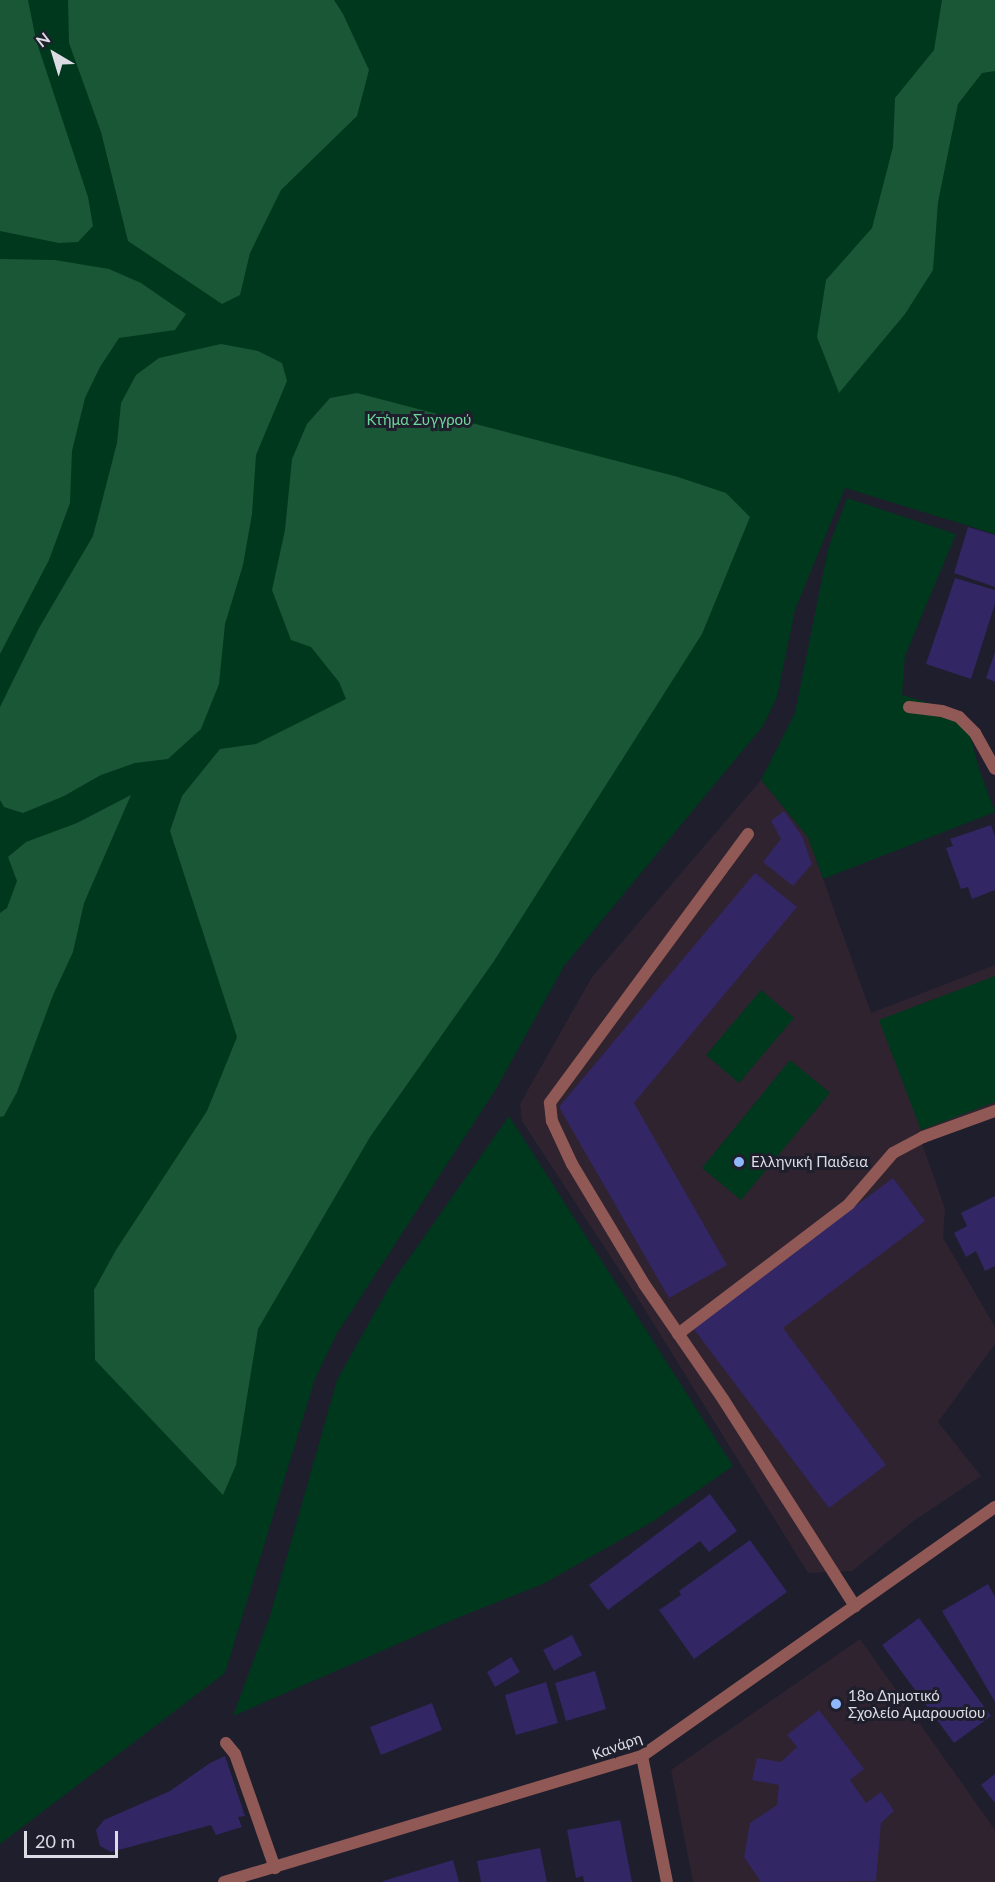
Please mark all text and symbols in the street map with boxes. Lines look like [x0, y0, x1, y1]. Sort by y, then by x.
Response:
north arrow [24, 24, 84, 84]
text: N [32, 28, 53, 51]
park label: Κτήμα Συγγρού [367, 411, 471, 429]
place label: Ελληνική Παιδεια [751, 1153, 868, 1171]
marker: Ελληνική Παιδεια [732, 1155, 746, 1169]
place label: 18ο Δημοτικό Σχολείο Αμαρουσίου [848, 1686, 986, 1721]
marker: 18ο Δημοτικό Σχολείο Αμαρουσίου [829, 1697, 843, 1711]
street label: Κανάρη [590, 1729, 644, 1763]
scale bar [27, 1819, 122, 1857]
text: 20 m [35, 1830, 75, 1852]

